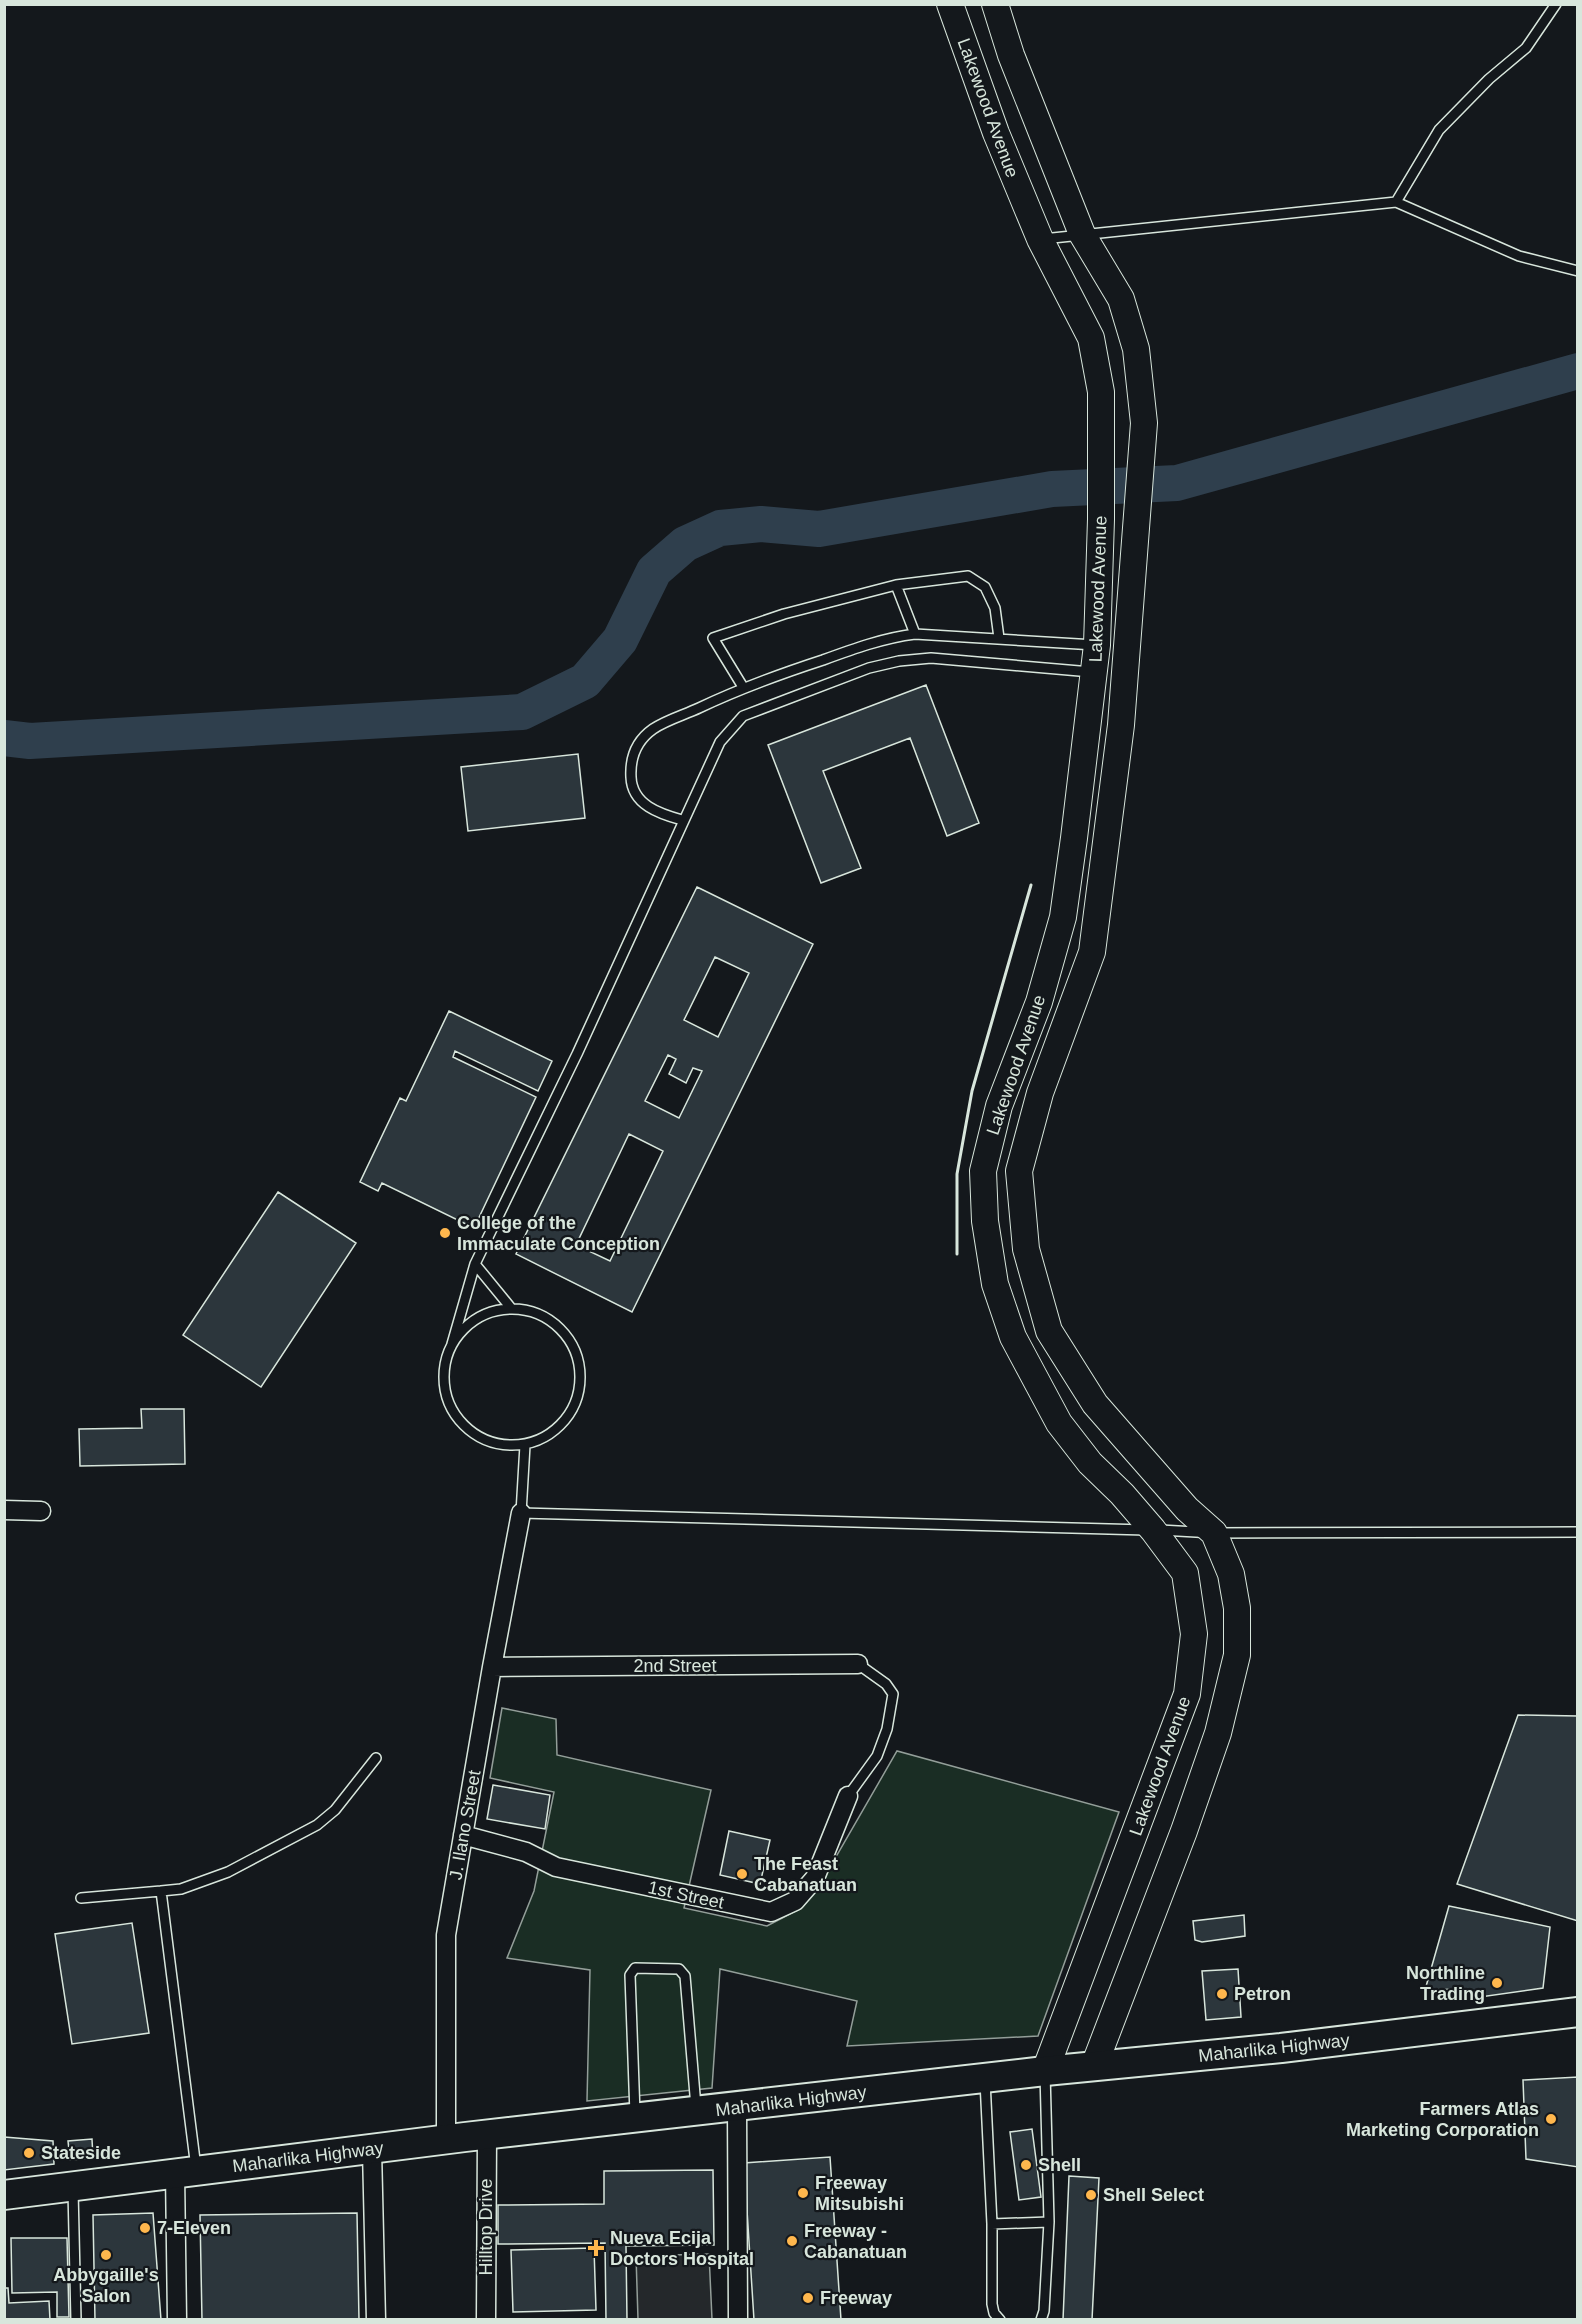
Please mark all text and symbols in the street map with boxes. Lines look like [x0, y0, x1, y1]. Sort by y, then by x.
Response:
street label: Lakewood Avenue [953, 36, 1023, 180]
street label: Lakewood Avenue [1085, 515, 1111, 663]
street label: Lakewood Avenue [983, 992, 1049, 1138]
place label: College of the Immaculate Conception [457, 1213, 660, 1254]
marker: College of the Immaculate Conception [438, 1226, 452, 1240]
street label: 2nd Street [633, 1656, 717, 1676]
street label: Lakewood Avenue [1125, 1694, 1195, 1838]
street label: J. Ilano Street [446, 1769, 484, 1881]
place label: The Feast Cabanatuan [754, 1854, 857, 1895]
marker: The Feast Cabanatuan [735, 1867, 749, 1881]
street label: 1st Street [646, 1877, 726, 1913]
place label: Northline Trading [1406, 1963, 1485, 2004]
marker: Northline Trading [1490, 1976, 1504, 1990]
place label: Petron [1234, 1984, 1291, 2004]
marker: Petron [1215, 1987, 1229, 2001]
street label: Maharlika Highway [1197, 2030, 1351, 2066]
street label: Maharlika Highway [714, 2082, 868, 2120]
place label: Farmers Atlas Marketing Corporation [1346, 2099, 1539, 2140]
marker: Farmers Atlas Marketing Corporation [1544, 2112, 1558, 2126]
street label: Maharlika Highway [231, 2138, 385, 2176]
place label: Stateside [41, 2143, 121, 2163]
marker: Stateside [22, 2146, 36, 2160]
place label: Shell [1038, 2155, 1081, 2175]
marker: Shell [1019, 2158, 1033, 2172]
place label: Freeway Mitsubishi [815, 2173, 904, 2214]
street label: Hilltop Drive [476, 2178, 496, 2276]
place label: Shell Select [1103, 2185, 1204, 2205]
marker: Freeway Mitsubishi [796, 2186, 810, 2200]
marker: Shell Select [1084, 2188, 1098, 2202]
place label: 7-Eleven [157, 2218, 231, 2238]
marker: 7-Eleven [138, 2221, 152, 2235]
place label: Freeway - Cabanatuan [804, 2221, 907, 2262]
place label: Nueva Ecija Doctors Hospital [610, 2228, 754, 2269]
marker: Freeway - Cabanatuan [785, 2234, 799, 2248]
marker: Nueva Ecija Doctors Hospital [587, 2239, 605, 2257]
marker: Abbygaille's Salon [99, 2248, 113, 2262]
place label: Abbygaille's Salon [53, 2265, 159, 2306]
place label: Freeway [820, 2288, 892, 2308]
marker: Freeway [801, 2291, 815, 2305]

